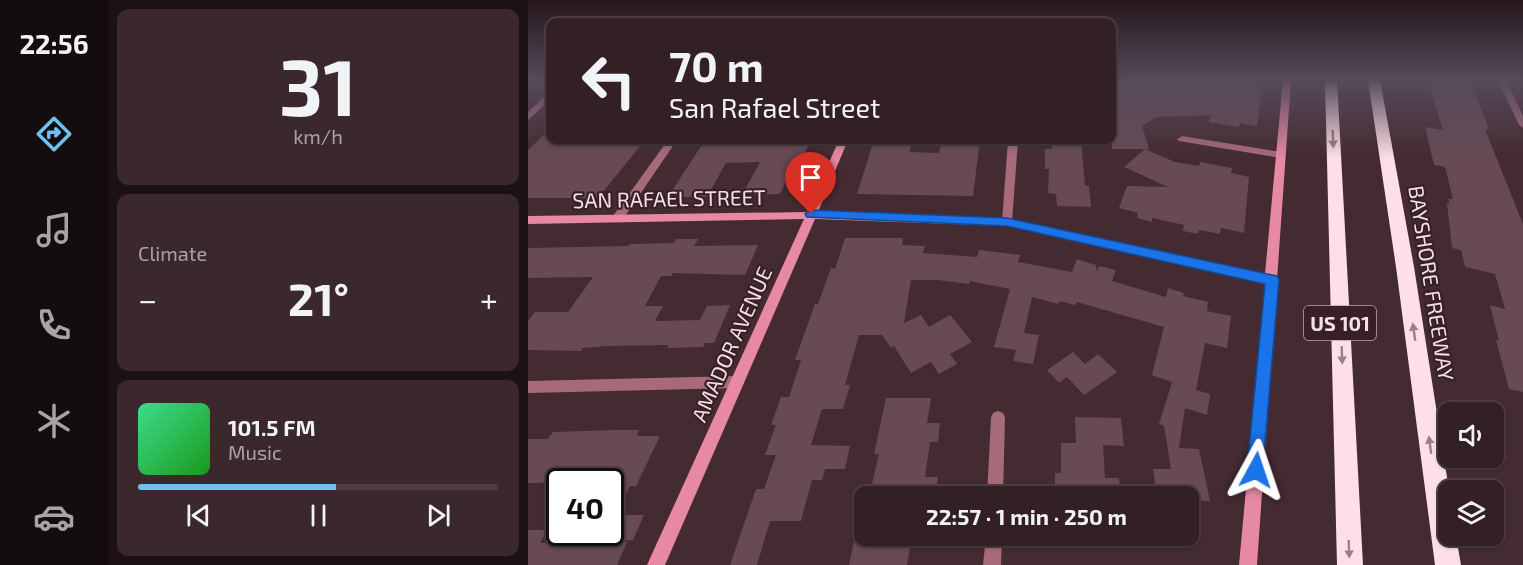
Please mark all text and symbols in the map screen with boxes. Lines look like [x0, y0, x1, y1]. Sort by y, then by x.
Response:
text: 22:56 [19, 27, 89, 59]
text: 31 [279, 38, 357, 132]
text: 70 m [669, 40, 764, 90]
icon: left [570, 42, 648, 120]
text: San Rafael Street [669, 91, 880, 123]
icon: directions [33, 113, 75, 155]
text: km/h [293, 124, 343, 148]
one-way arrow [1329, 129, 1338, 148]
pin [785, 152, 836, 214]
icon: arrive [794, 161, 827, 194]
street label: SAN RAFAEL STREET [572, 184, 766, 212]
street label: BAYSHORE FREEWAY [1404, 184, 1460, 382]
icon: music [33, 209, 75, 251]
text: Climate [138, 241, 207, 265]
street label: AMADOR AVENUE [686, 263, 776, 425]
text: 21° [288, 271, 349, 325]
text: − [138, 279, 157, 319]
text: + [480, 279, 498, 319]
icon: phone [33, 304, 75, 346]
road number: US 101 [1304, 306, 1376, 340]
one-way arrow [1410, 323, 1419, 342]
one-way arrow [1337, 345, 1346, 364]
icon: climate [33, 400, 75, 442]
map controls [1438, 402, 1504, 546]
button: sound [1438, 402, 1504, 468]
text: 101.5 FM [228, 414, 316, 440]
one-way arrow [1426, 435, 1435, 454]
position arrow [1224, 438, 1288, 502]
text: Music [228, 440, 282, 464]
speed limit sign: 40 [546, 468, 624, 546]
button: layers [1438, 480, 1504, 546]
icon: car [33, 496, 75, 538]
icon: previous [182, 499, 215, 532]
icon: pause [302, 499, 335, 532]
icon: next [422, 499, 455, 532]
text: 22:57 · 1 min · 250 m [926, 503, 1127, 529]
one-way arrow [1344, 540, 1354, 559]

